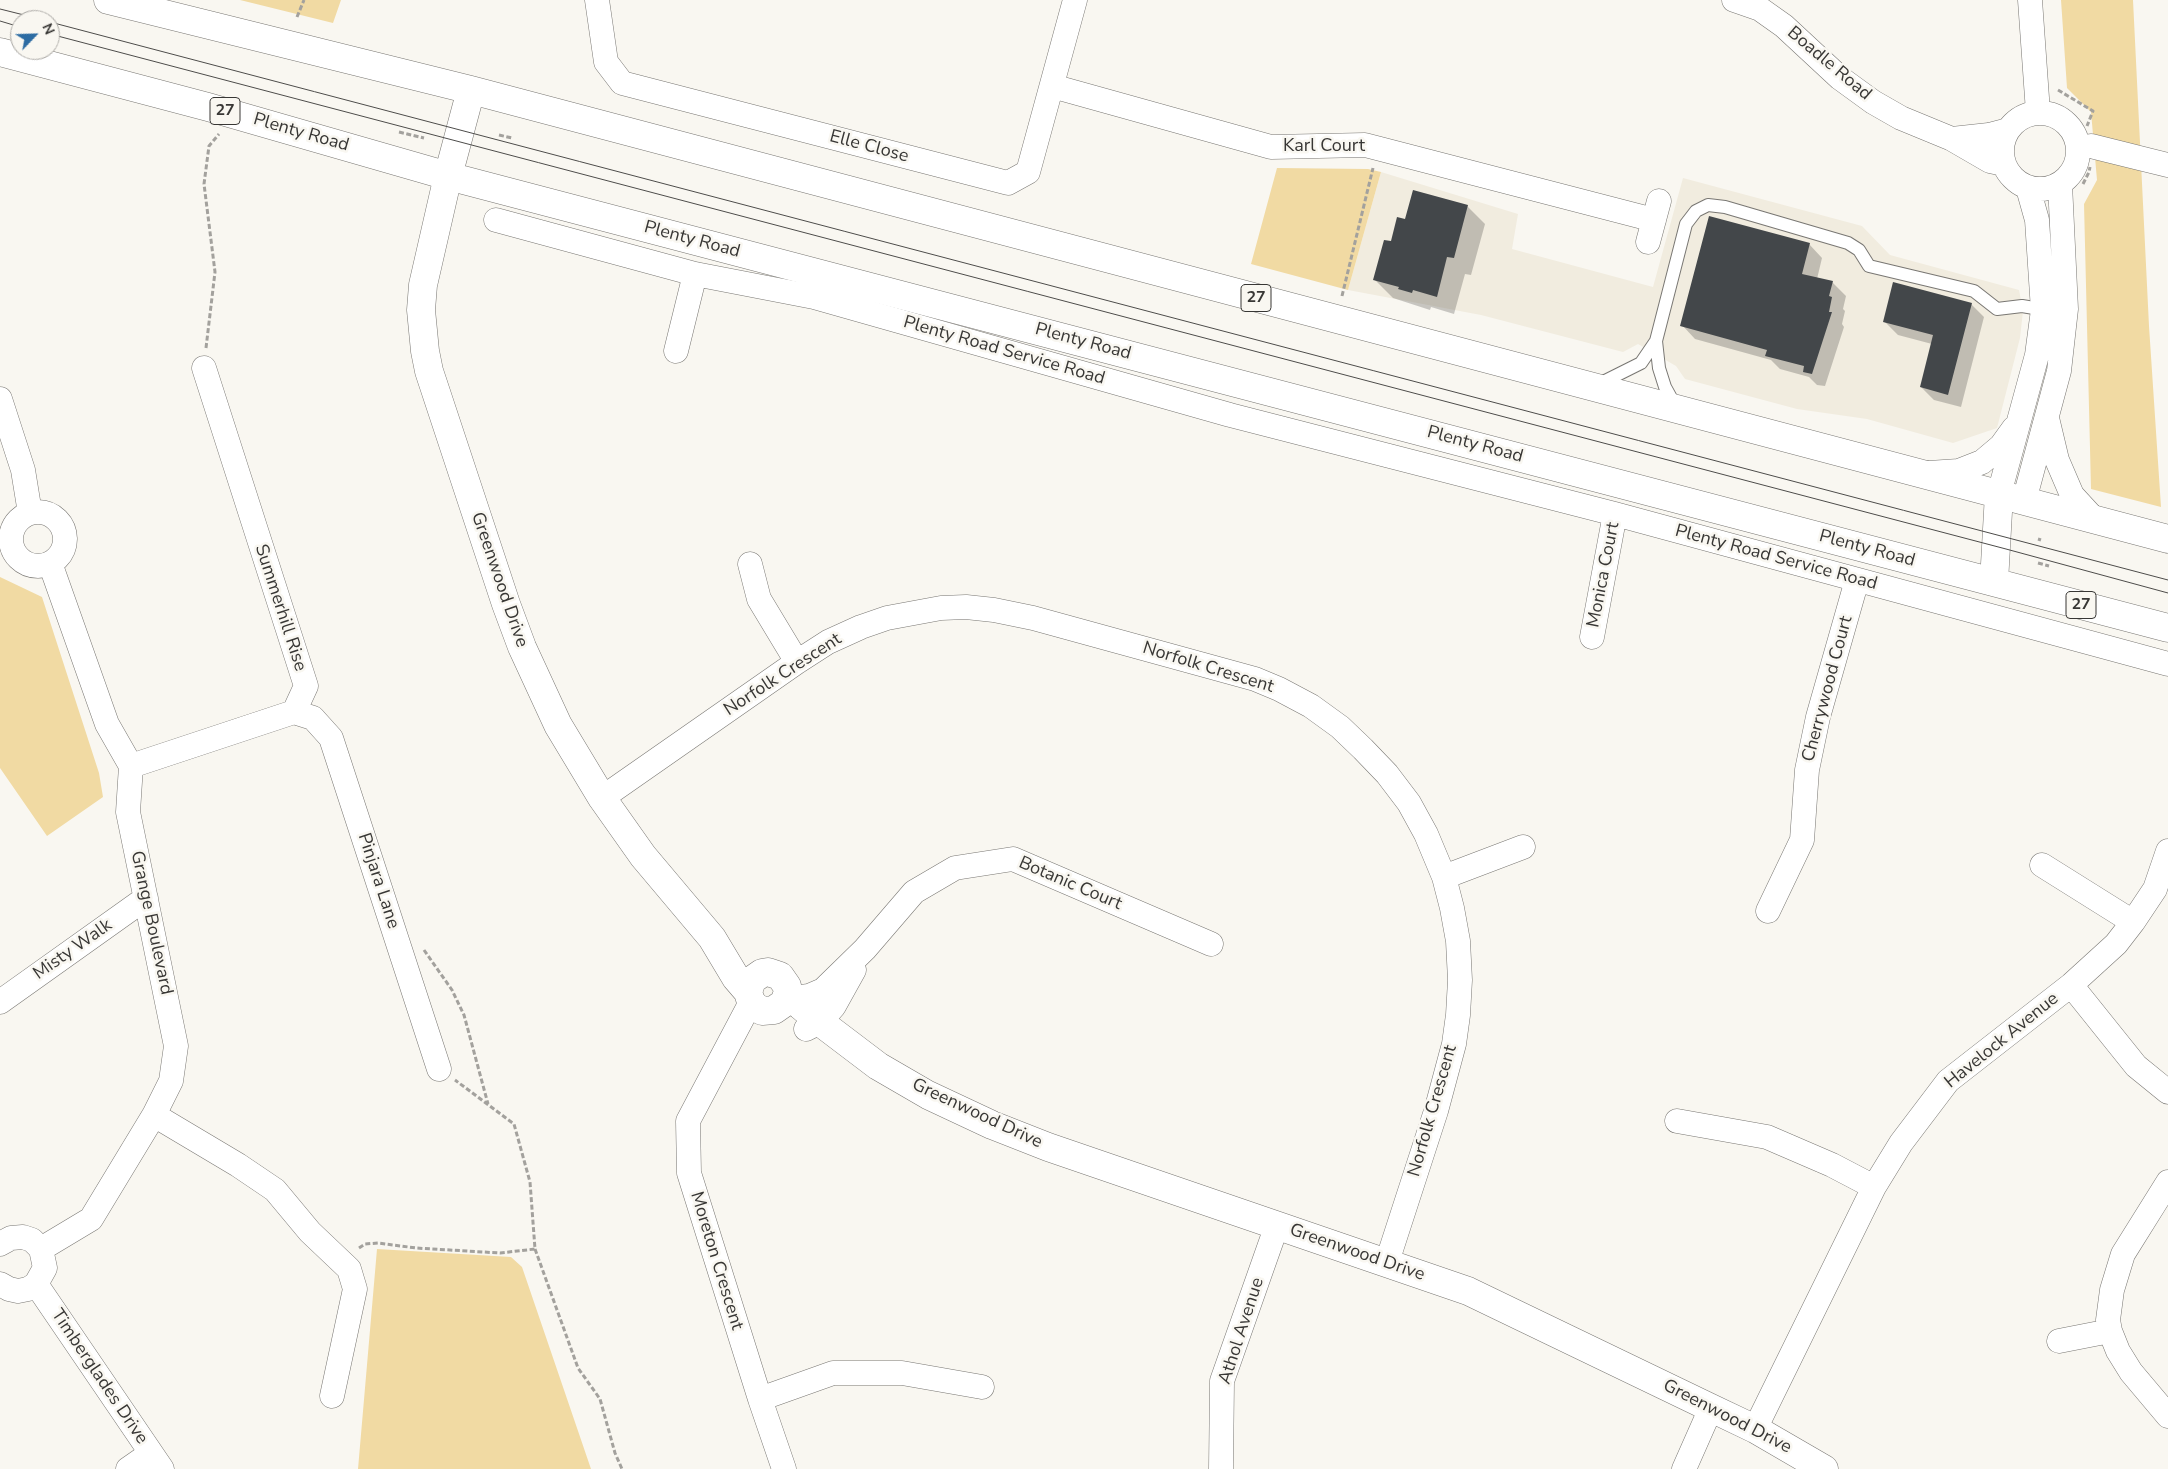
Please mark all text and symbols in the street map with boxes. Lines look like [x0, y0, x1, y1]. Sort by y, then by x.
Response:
north arrow [10, 10, 60, 60]
text: N [37, 20, 59, 38]
street label: Boadle Road [1782, 22, 1876, 106]
road number: 27 [210, 98, 240, 124]
street label: Plenty Road [251, 109, 351, 157]
street label: Elle Close [827, 126, 911, 168]
street label: Karl Court [1283, 136, 1365, 158]
street label: Plenty Road [642, 217, 742, 263]
road number: 27 [1241, 284, 1271, 312]
street label: Plenty Road Service Road [901, 312, 1107, 390]
street label: Plenty Road [1033, 319, 1133, 365]
street label: Plenty Road [1425, 422, 1525, 468]
street label: Greenwood Drive [466, 510, 532, 650]
street label: Monica Court [1583, 520, 1625, 630]
street label: Plenty Road Service Road [1672, 521, 1880, 595]
street label: Plenty Road [1817, 526, 1917, 572]
street label: Summerhill Rise [249, 542, 311, 674]
road number: 27 [2066, 592, 2096, 618]
street label: Cherrywood Court [1798, 614, 1858, 764]
street label: Norfolk Crescent [720, 629, 846, 721]
street label: Norfolk Crescent [1140, 638, 1276, 698]
street label: Pinjara Lane [352, 830, 404, 932]
street label: Grange Boulevard [125, 849, 177, 997]
street label: Botanic Court [1015, 853, 1125, 915]
street label: Misty Walk [30, 915, 116, 985]
street label: Havelock Avenue [1941, 988, 2063, 1094]
street label: Norfolk Crescent [1404, 1043, 1462, 1179]
street label: Greenwood Drive [908, 1074, 1046, 1154]
street label: Moreton Crescent [685, 1189, 747, 1333]
street label: Greenwood Drive [1287, 1220, 1427, 1286]
street label: Athol Avenue [1215, 1275, 1269, 1387]
street label: Timberglades Drive [46, 1305, 152, 1449]
street label: Greenwood Drive [1659, 1375, 1795, 1459]

